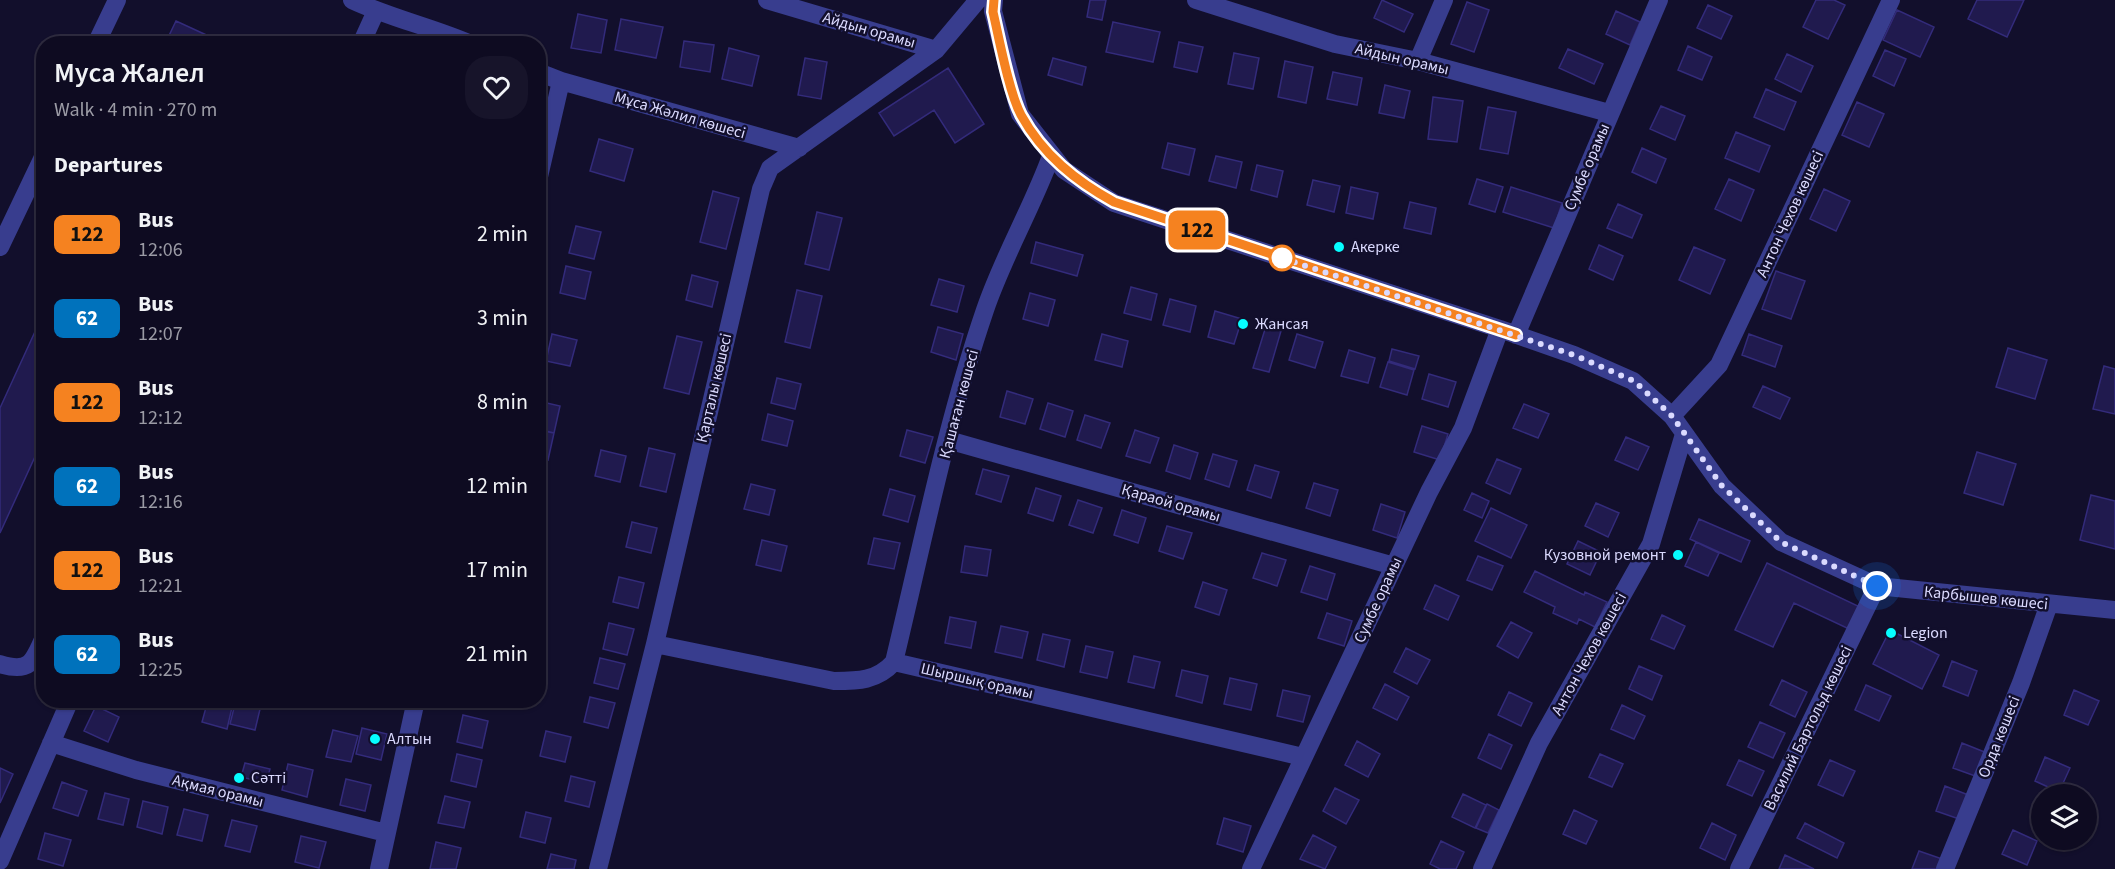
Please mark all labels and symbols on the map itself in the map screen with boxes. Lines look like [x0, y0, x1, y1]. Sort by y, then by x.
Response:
street label: Айдын орамы [820, 6, 918, 54]
street label: Айдын орамы [1353, 38, 1451, 80]
street label: Мұса Жәлил көшесі [612, 86, 748, 144]
street label: Сумбе орамы [1559, 120, 1615, 214]
street label: Антон Чехов көшесі [1751, 147, 1829, 281]
line badge: 122 [1162, 210, 1232, 250]
place label: Акерке [1351, 236, 1400, 258]
marker: Акерке [1332, 240, 1346, 254]
unlabelled marker [1269, 245, 1295, 271]
place label: Жансая [1255, 313, 1309, 335]
marker: Жансая [1236, 317, 1250, 331]
street label: Қарталы көшесі [691, 331, 737, 445]
street label: Қашаған көшесі [934, 347, 984, 461]
street label: Қараой орамы [1119, 478, 1223, 528]
place label: Кузовной ремонт [1544, 544, 1666, 566]
marker: Кузовной ремонт [1671, 548, 1685, 562]
street label: Сумбе орамы [1348, 553, 1408, 647]
your location [1862, 571, 1892, 601]
street label: Карбышев көшесі [1923, 581, 2049, 615]
street label: Антон Чехов көшесі [1546, 589, 1632, 719]
place label: Legion [1903, 622, 1948, 644]
marker: Legion [1884, 626, 1898, 640]
street label: Василий Бартольд көшесі [1758, 642, 1858, 814]
street label: Шыршық орамы [919, 657, 1035, 705]
street label: Орда көшесі [1973, 693, 2025, 781]
place label: Алтын [387, 728, 432, 750]
marker: Алтын [368, 732, 382, 746]
place label: Сәттi [251, 767, 286, 789]
street label: Ақмая орамы [170, 769, 266, 813]
marker: Сәттi [232, 771, 246, 785]

